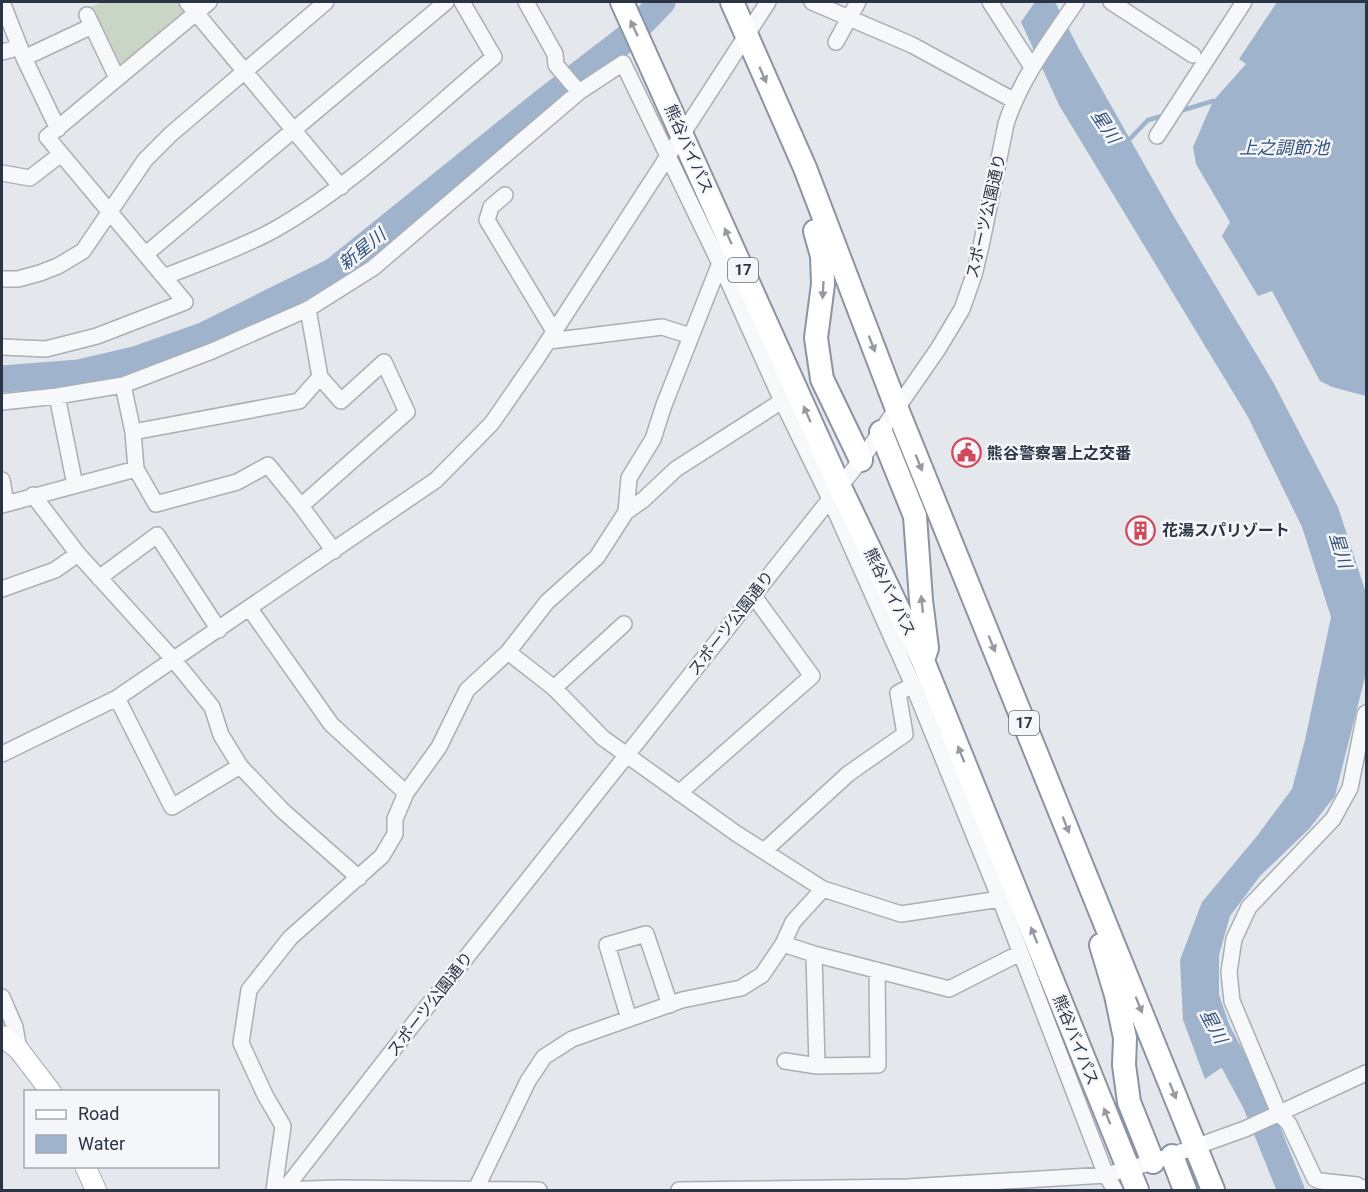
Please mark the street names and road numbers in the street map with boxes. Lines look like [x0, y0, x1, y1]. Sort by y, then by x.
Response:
street label: 熊谷バイパス [661, 101, 717, 197]
street label: スポーツ公園通り [962, 152, 1010, 280]
road number: 17 [728, 258, 758, 282]
street label: 熊谷バイパス [860, 545, 920, 639]
street label: スポーツ公園通り [684, 567, 778, 679]
road number: 17 [1009, 711, 1039, 735]
street label: スポーツ公園通り [383, 948, 477, 1060]
street label: 熊谷バイパス [1049, 992, 1103, 1088]

